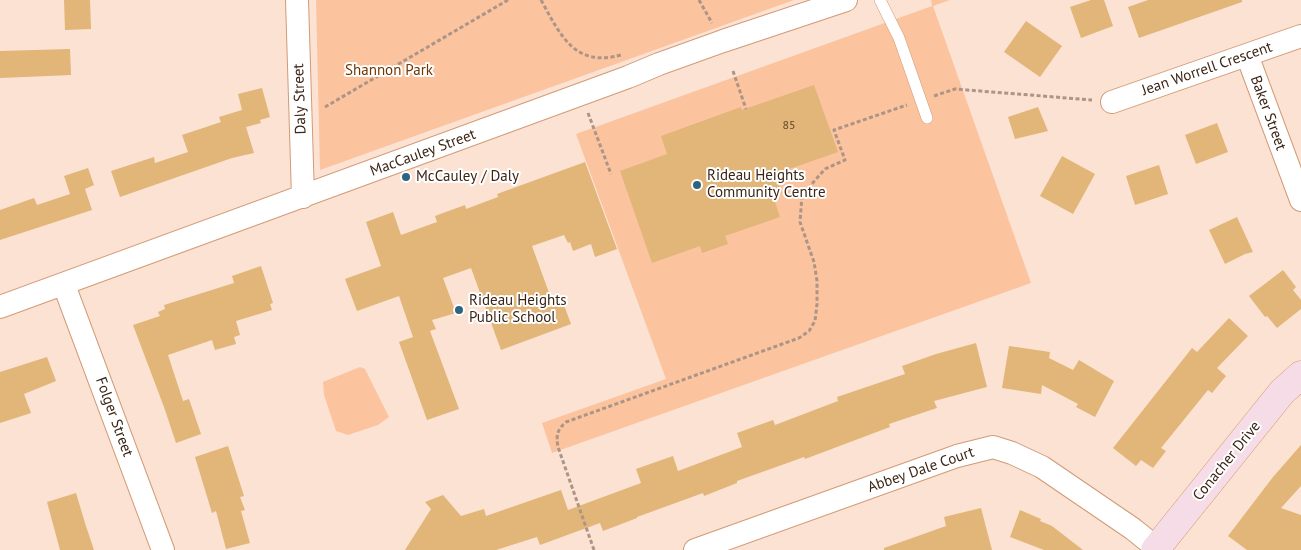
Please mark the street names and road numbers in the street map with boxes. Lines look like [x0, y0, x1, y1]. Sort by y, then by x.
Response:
street label: Jean Worrell Crescent [1139, 38, 1275, 100]
street label: Daly Street [290, 63, 310, 135]
street label: Baker Street [1246, 73, 1290, 153]
street label: MacCauley Street [368, 126, 478, 180]
street label: Folger Street [91, 375, 137, 459]
street label: Conacher Drive [1189, 418, 1265, 504]
street label: Abbey Dale Court [865, 443, 977, 497]

